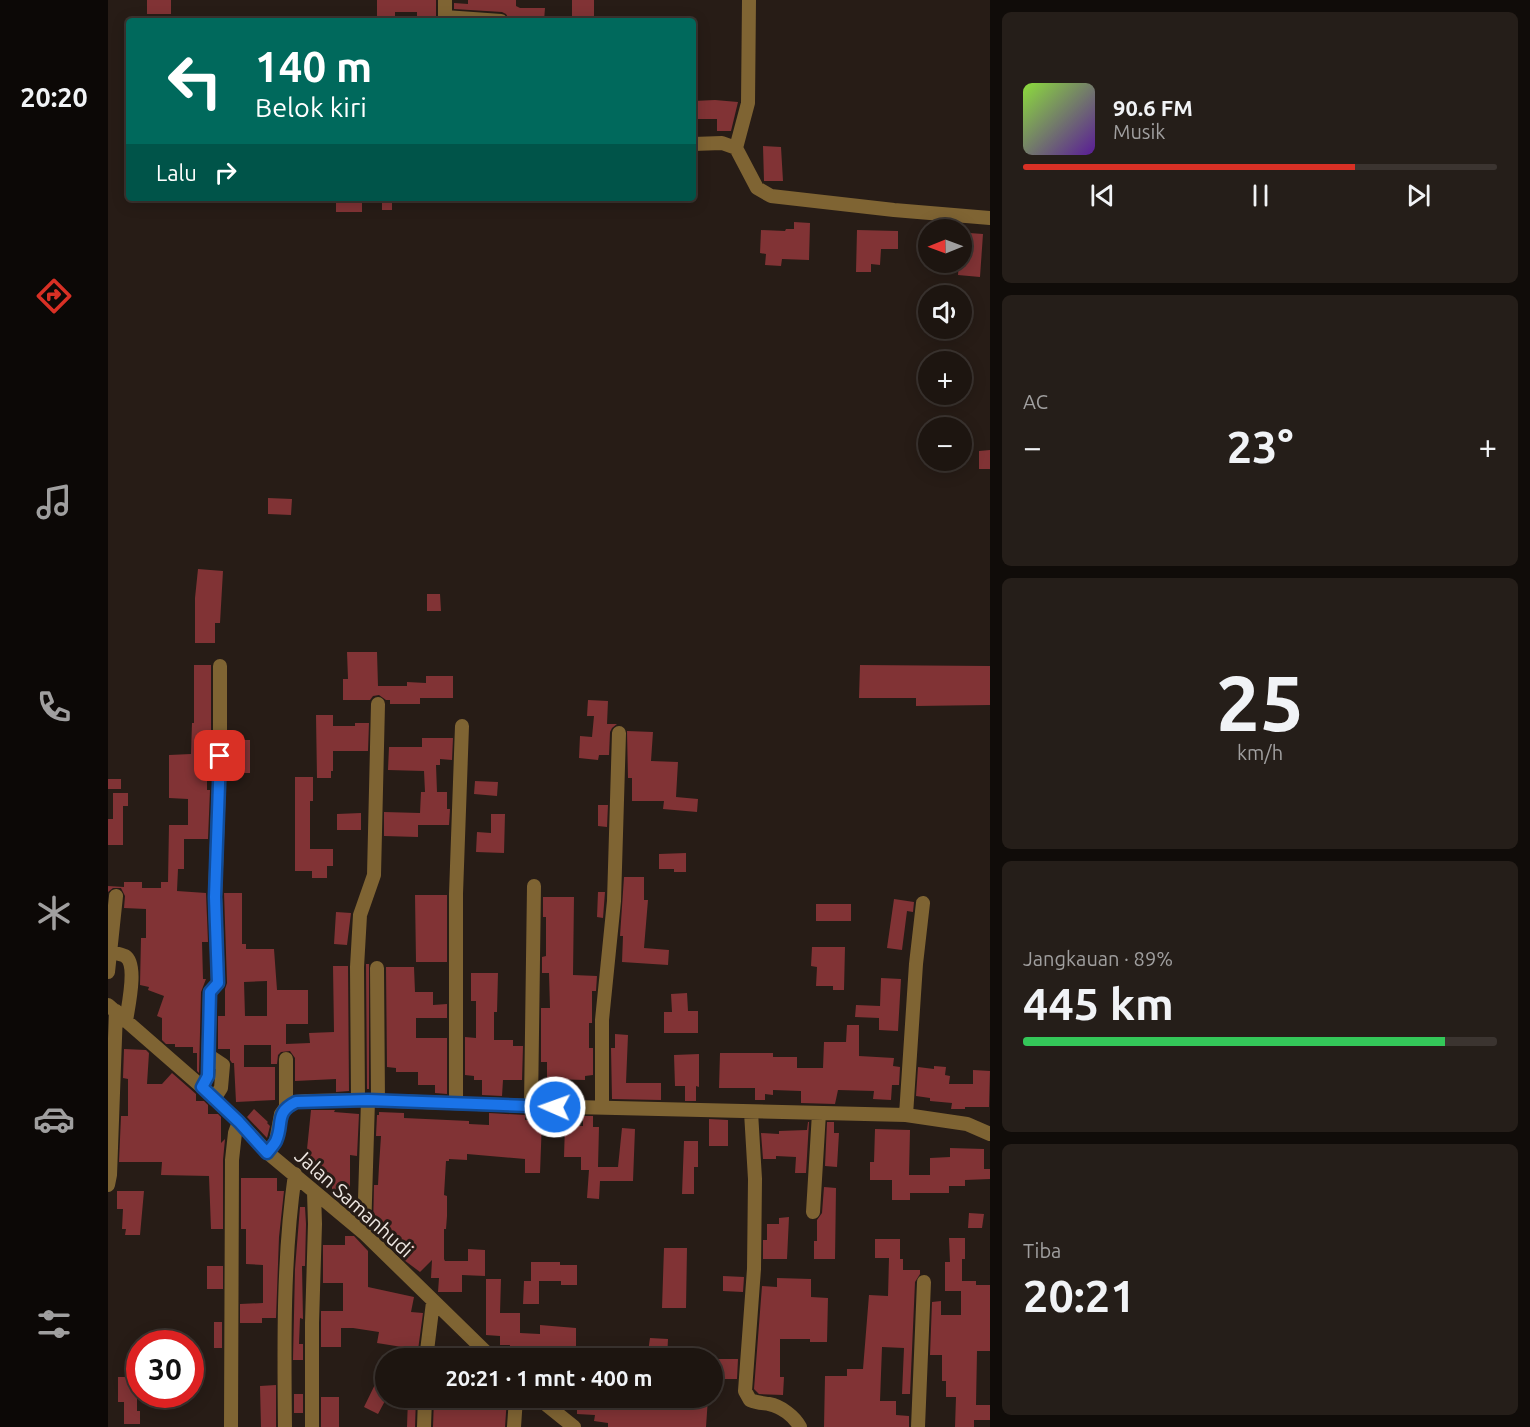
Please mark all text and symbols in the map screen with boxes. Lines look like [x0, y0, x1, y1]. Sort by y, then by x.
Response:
icon: left [156, 42, 234, 120]
text: 140 m [255, 43, 372, 90]
text: 20:20 [20, 82, 88, 112]
text: Belok kiri [255, 92, 367, 122]
text: 90.6 FM [1113, 95, 1193, 120]
text: Musik [1113, 120, 1165, 143]
icon: right [209, 156, 242, 189]
text: Lalu [156, 160, 197, 185]
icon: previous [1086, 179, 1119, 212]
icon: pause [1244, 179, 1277, 212]
icon: next [1402, 179, 1435, 212]
north arrow [918, 219, 972, 273]
map controls [918, 219, 972, 471]
icon: directions [33, 275, 75, 317]
button: sound [918, 285, 972, 339]
button: + [918, 351, 972, 405]
text: AC [1023, 390, 1048, 413]
button: − [918, 417, 972, 471]
text: 23° [1227, 421, 1293, 472]
text: − [1023, 428, 1042, 465]
text: + [1478, 428, 1497, 465]
icon: music [33, 481, 75, 523]
text: 25 [1216, 658, 1304, 746]
icon: phone [33, 686, 75, 728]
pin [194, 730, 245, 781]
icon: arrive [203, 739, 236, 772]
text: km/h [1237, 741, 1283, 764]
icon: climate [33, 892, 75, 934]
text: Jangkauan · 89% [1023, 947, 1173, 970]
text: 445 km [1023, 978, 1174, 1029]
position arrow [523, 1075, 587, 1139]
icon: car [33, 1098, 75, 1140]
street label: Jalan Samanhudi [291, 1144, 418, 1262]
text: Tiba [1023, 1239, 1061, 1262]
text: 20:21 [1023, 1270, 1136, 1321]
icon: filters [33, 1303, 75, 1345]
speed limit sign: 30 [126, 1330, 204, 1408]
text: 20:21 · 1 mnt · 400 m [445, 1365, 653, 1390]

